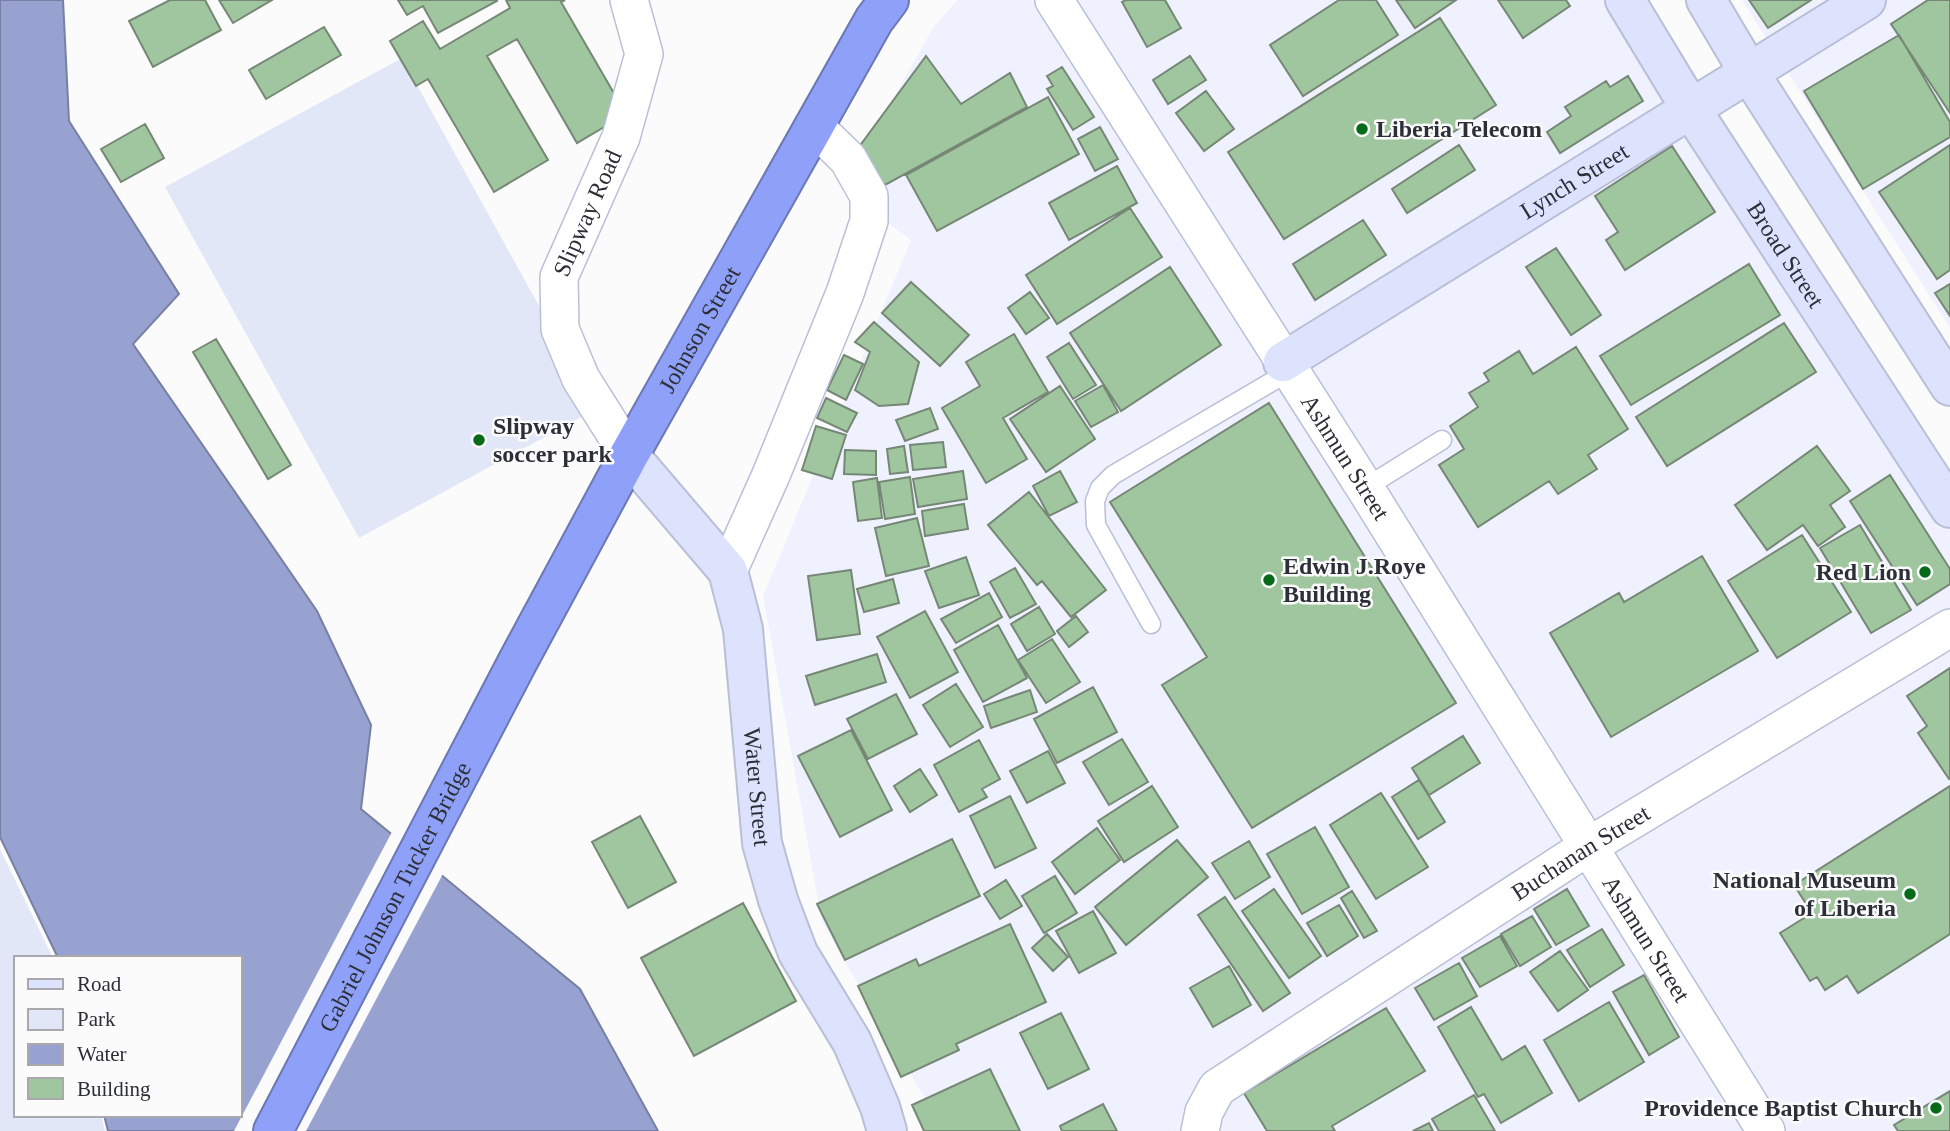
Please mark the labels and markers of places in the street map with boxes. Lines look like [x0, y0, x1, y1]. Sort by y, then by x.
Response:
place label: Liberia Telecom [1376, 116, 1542, 142]
marker: Liberia Telecom [1354, 121, 1370, 137]
place label: Slipway soccer park [493, 413, 613, 467]
marker: Slipway soccer park [471, 432, 487, 448]
place label: Edwin J.Roye Building [1283, 553, 1426, 607]
place label: Red Lion [1816, 559, 1911, 585]
marker: Red Lion [1917, 564, 1933, 580]
marker: Edwin J.Roye Building [1261, 572, 1277, 588]
place label: National Museum of Liberia [1713, 867, 1896, 921]
marker: National Museum of Liberia [1902, 886, 1918, 902]
place label: Providence Baptist Church [1644, 1095, 1922, 1121]
marker: Providence Baptist Church [1928, 1100, 1944, 1116]

